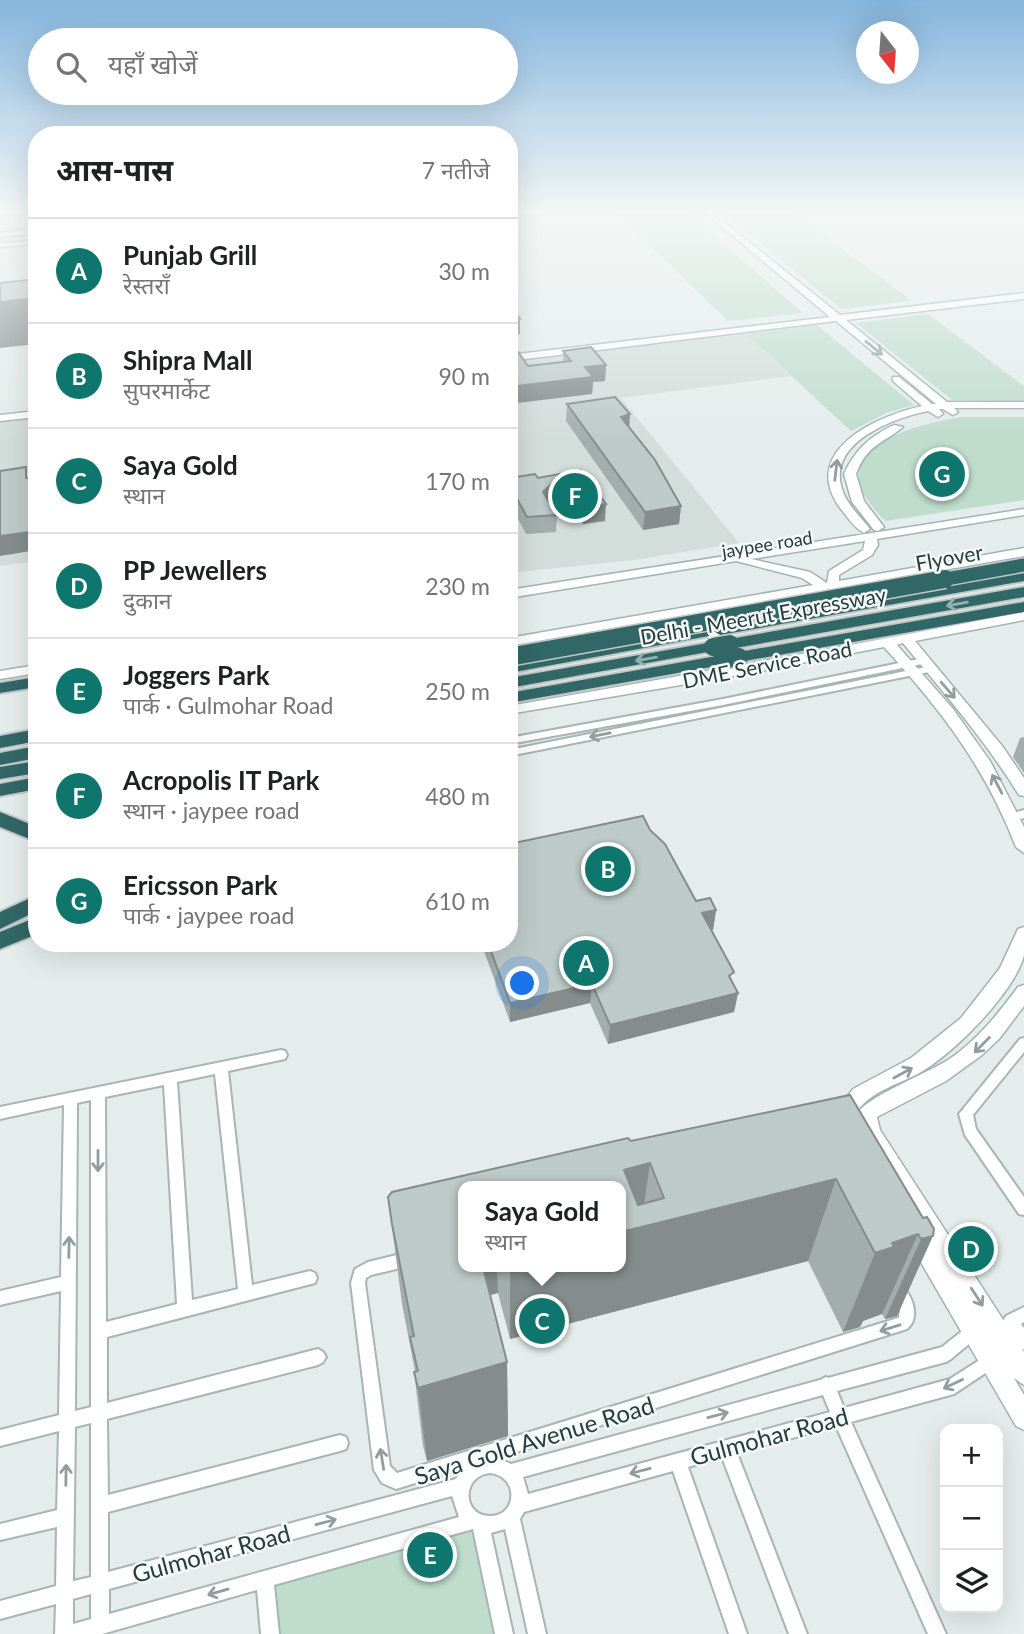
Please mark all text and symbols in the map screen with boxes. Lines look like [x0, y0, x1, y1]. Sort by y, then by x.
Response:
north arrow [856, 21, 919, 84]
search box [28, 28, 518, 105]
icon: search [52, 48, 90, 86]
text: यहाँ खोजें [108, 48, 198, 80]
text: आस-पास [56, 151, 173, 187]
text: 7 नतीजे [422, 156, 490, 184]
text: Punjab Grill [123, 239, 257, 271]
text: A [71, 257, 87, 285]
text: 30 m [439, 257, 490, 285]
text: रेस्तराँ [123, 271, 170, 299]
one-way arrow [865, 340, 883, 355]
text: Shipra Mall [123, 344, 253, 376]
text: B [71, 362, 87, 390]
text: 90 m [439, 362, 490, 390]
text: सुपरमार्केट [123, 376, 210, 404]
pin: G [919, 448, 965, 500]
text: Saya Gold [123, 449, 238, 481]
one-way arrow [830, 459, 843, 482]
text: C [71, 467, 87, 495]
text: 170 m [425, 467, 490, 495]
pin: F [552, 470, 598, 522]
text: स्थान [123, 481, 165, 509]
street label: jaypee road [719, 526, 814, 562]
street label: Flyover [913, 539, 985, 575]
text: PP Jewellers [123, 554, 267, 586]
text: D [70, 572, 88, 600]
text: 230 m [425, 572, 490, 600]
street label: Delhi - Meerut Expressway [638, 581, 888, 649]
text: दुकान [123, 586, 172, 614]
one-way arrow [946, 598, 969, 611]
street label: DME Service Road [680, 635, 854, 693]
one-way arrow [635, 653, 658, 666]
text: Joggers Park [123, 659, 270, 691]
text: E [72, 677, 86, 705]
text: 250 m [425, 677, 490, 705]
one-way arrow [940, 680, 956, 698]
text: पार्क · Gulmohar Road [123, 691, 333, 719]
one-way arrow [589, 729, 612, 742]
text: Acropolis IT Park [123, 764, 319, 796]
one-way arrow [990, 774, 1004, 795]
text: F [72, 782, 86, 810]
text: 480 m [425, 782, 490, 810]
text: स्थान · jaypee road [123, 796, 300, 824]
pin: B [585, 843, 631, 895]
text: Ericsson Park [123, 869, 278, 901]
text: G [71, 887, 87, 915]
text: 610 m [425, 887, 490, 915]
text: पार्क · jaypee road [123, 901, 294, 929]
pin: A [563, 937, 609, 989]
your location [505, 966, 539, 1000]
one-way arrow [973, 1037, 990, 1054]
one-way arrow [892, 1066, 912, 1080]
one-way arrow [91, 1149, 105, 1172]
popup [458, 1181, 626, 1272]
text: Saya Gold [485, 1195, 599, 1227]
pin: D [948, 1223, 994, 1275]
text: स्थान [485, 1227, 527, 1255]
one-way arrow [62, 1236, 76, 1259]
one-way arrow [971, 1287, 985, 1307]
pin: C [519, 1295, 565, 1347]
one-way arrow [879, 1322, 901, 1335]
one-way arrow [943, 1378, 964, 1391]
street label: Saya Gold Avenue Road [411, 1390, 657, 1490]
street label: Gulmohar Road [687, 1401, 851, 1471]
one-way arrow [706, 1408, 729, 1421]
map controls [940, 1424, 1003, 1613]
button: + [940, 1424, 1003, 1487]
one-way arrow [375, 1448, 388, 1471]
one-way arrow [59, 1463, 73, 1486]
one-way arrow [630, 1466, 652, 1479]
button: − [940, 1487, 1003, 1550]
one-way arrow [315, 1514, 337, 1527]
street label: Gulmohar Road [129, 1518, 293, 1588]
pin: E [407, 1529, 453, 1581]
button: layers [940, 1550, 1003, 1613]
one-way arrow [207, 1587, 229, 1600]

